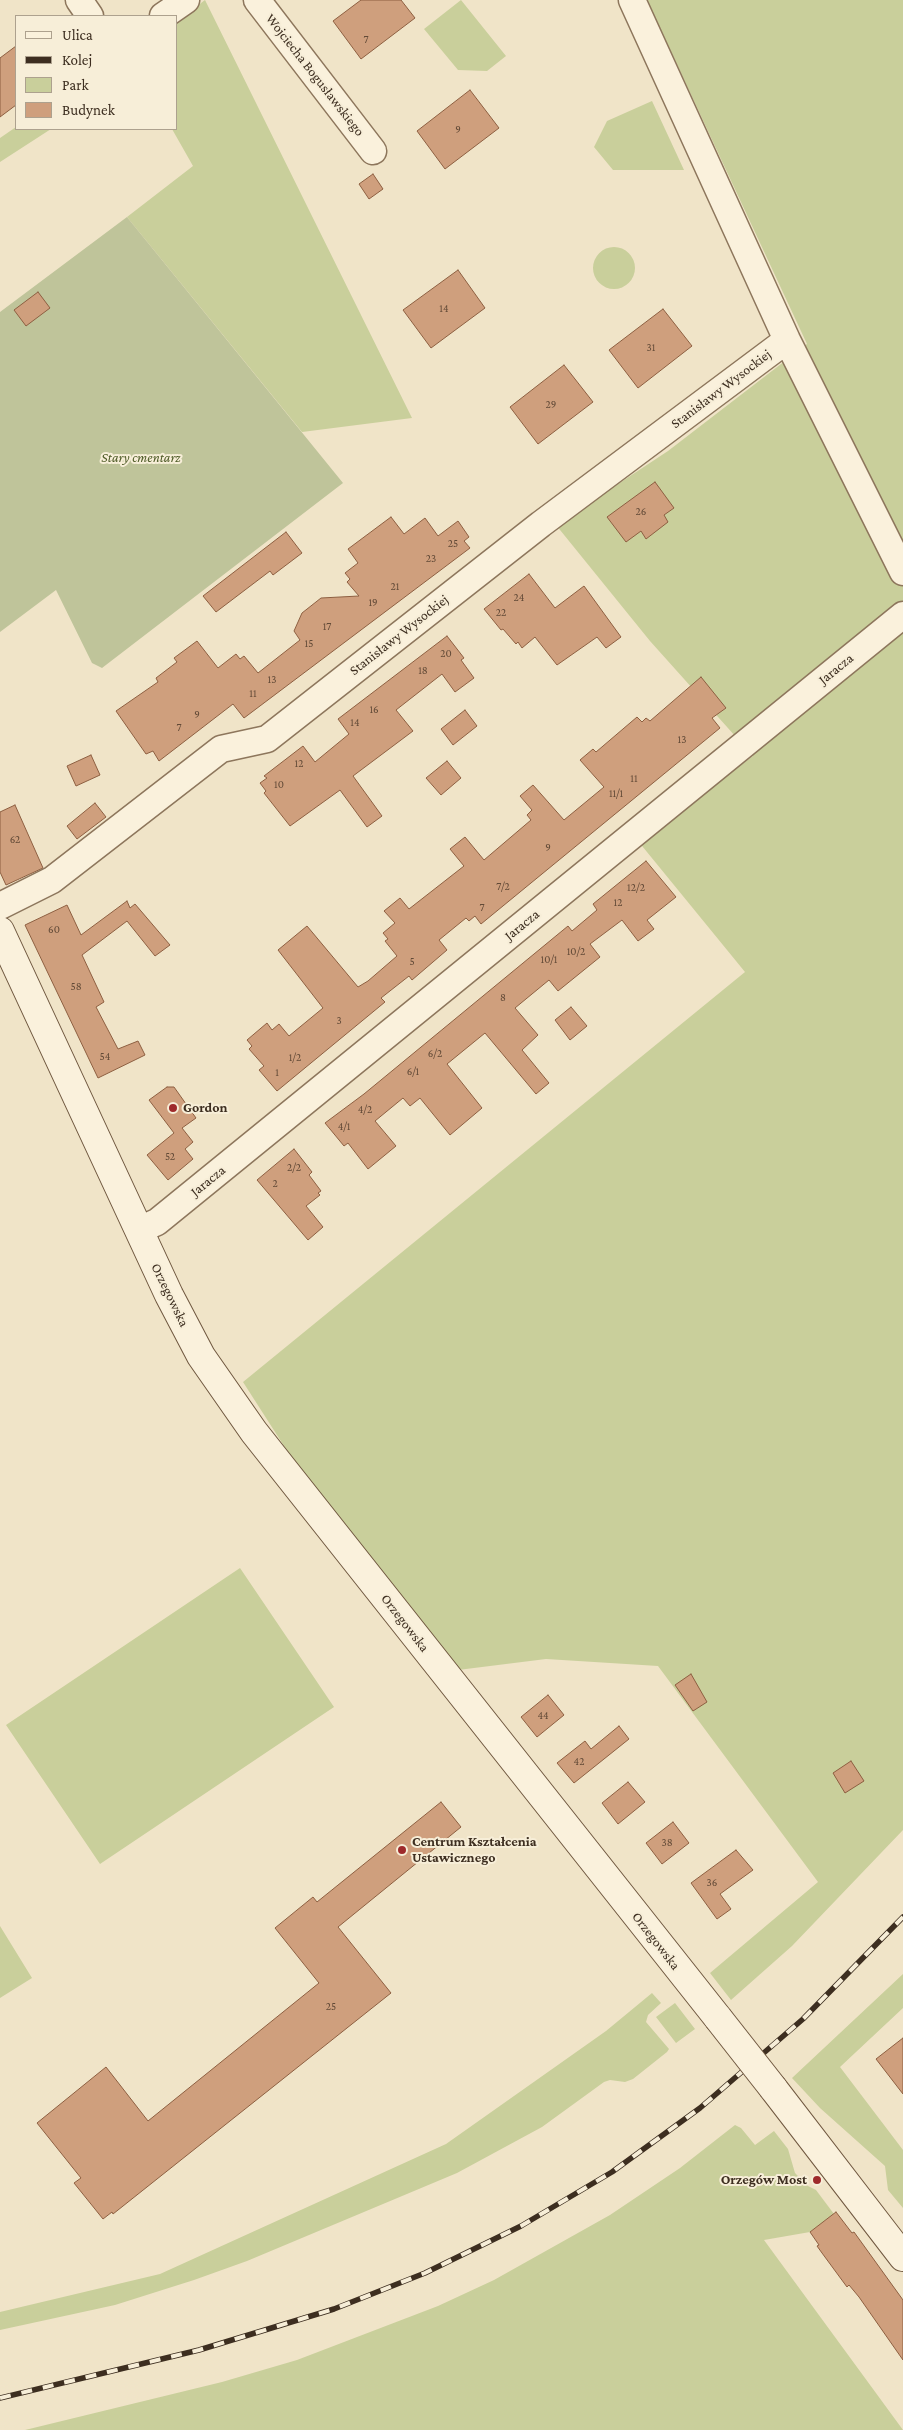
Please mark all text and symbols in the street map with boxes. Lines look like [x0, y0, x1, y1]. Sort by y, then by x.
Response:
street label: Wojciecha Bogusławskiego [262, 10, 368, 140]
legend [15, 15, 178, 130]
text: Ulica [62, 27, 93, 43]
house number: 7 [363, 33, 369, 47]
text: Kolej [62, 52, 92, 68]
text: Park [62, 77, 89, 93]
text: Budynek [62, 102, 115, 118]
house number: 9 [455, 123, 461, 137]
house number: 14 [439, 302, 449, 316]
house number: 31 [647, 341, 655, 355]
street label: Stanisławy Wysockiej [668, 346, 774, 432]
house number: 29 [546, 398, 556, 412]
park label: Stary cmentarz [101, 450, 181, 466]
house number: 26 [636, 505, 646, 519]
house number: 25 [448, 537, 458, 551]
house number: 23 [426, 552, 436, 566]
house number: 21 [391, 580, 399, 594]
street label: Stanisławy Wysockiej [346, 591, 452, 679]
house number: 24 [514, 591, 524, 605]
house number: 19 [368, 596, 378, 610]
house number: 22 [496, 606, 506, 620]
house number: 17 [323, 620, 331, 634]
house number: 15 [305, 637, 313, 651]
house number: 20 [440, 647, 452, 661]
street label: Jaracza [815, 650, 857, 688]
house number: 18 [418, 664, 428, 678]
house number: 13 [268, 673, 276, 687]
house number: 11 [249, 687, 257, 701]
house number: 16 [369, 703, 379, 717]
house number: 9 [194, 708, 200, 722]
house number: 14 [350, 716, 360, 730]
house number: 7 [176, 721, 182, 735]
house number: 13 [678, 733, 686, 747]
house number: 12 [295, 757, 303, 771]
house number: 11 [630, 772, 638, 786]
house number: 10 [274, 778, 284, 792]
house number: 11/1 [609, 787, 623, 801]
house number: 62 [10, 833, 20, 847]
house number: 9 [545, 841, 551, 855]
house number: 7/2 [496, 880, 510, 894]
house number: 12/2 [627, 881, 645, 895]
house number: 12 [614, 896, 622, 910]
house number: 7 [479, 901, 485, 915]
street label: Jaracza [501, 906, 543, 944]
house number: 60 [48, 923, 60, 937]
house number: 10/2 [567, 945, 585, 959]
house number: 10/1 [541, 953, 557, 967]
house number: 5 [409, 955, 415, 969]
house number: 58 [70, 980, 82, 994]
house number: 8 [500, 991, 506, 1005]
house number: 3 [336, 1014, 342, 1028]
house number: 6/2 [428, 1047, 442, 1061]
house number: 54 [100, 1050, 110, 1064]
house number: 1/2 [289, 1051, 301, 1065]
house number: 6/1 [407, 1065, 419, 1079]
house number: 1 [275, 1066, 279, 1080]
place label: Gordon [183, 1100, 228, 1116]
marker: Gordon [167, 1102, 179, 1114]
house number: 4/2 [358, 1103, 372, 1117]
house number: 4/1 [338, 1120, 350, 1134]
house number: 52 [165, 1150, 175, 1164]
house number: 2/2 [287, 1161, 301, 1175]
street label: Jaracza [187, 1162, 229, 1200]
house number: 2 [272, 1177, 278, 1191]
street label: Orzegowska [147, 1260, 193, 1330]
street label: Orzegowska [377, 1591, 433, 1655]
house number: 44 [537, 1709, 549, 1723]
house number: 42 [574, 1755, 584, 1769]
place label: Centrum Kształcenia Ustawicznego [412, 1834, 537, 1866]
house number: 38 [661, 1836, 673, 1850]
marker: Centrum Kształcenia Ustawicznego [396, 1844, 408, 1856]
house number: 36 [707, 1876, 717, 1890]
street label: Orzegowska [628, 1909, 684, 1973]
house number: 25 [326, 2000, 336, 2014]
place label: Orzegów Most [721, 2172, 807, 2188]
marker: Orzegów Most [811, 2174, 823, 2186]

